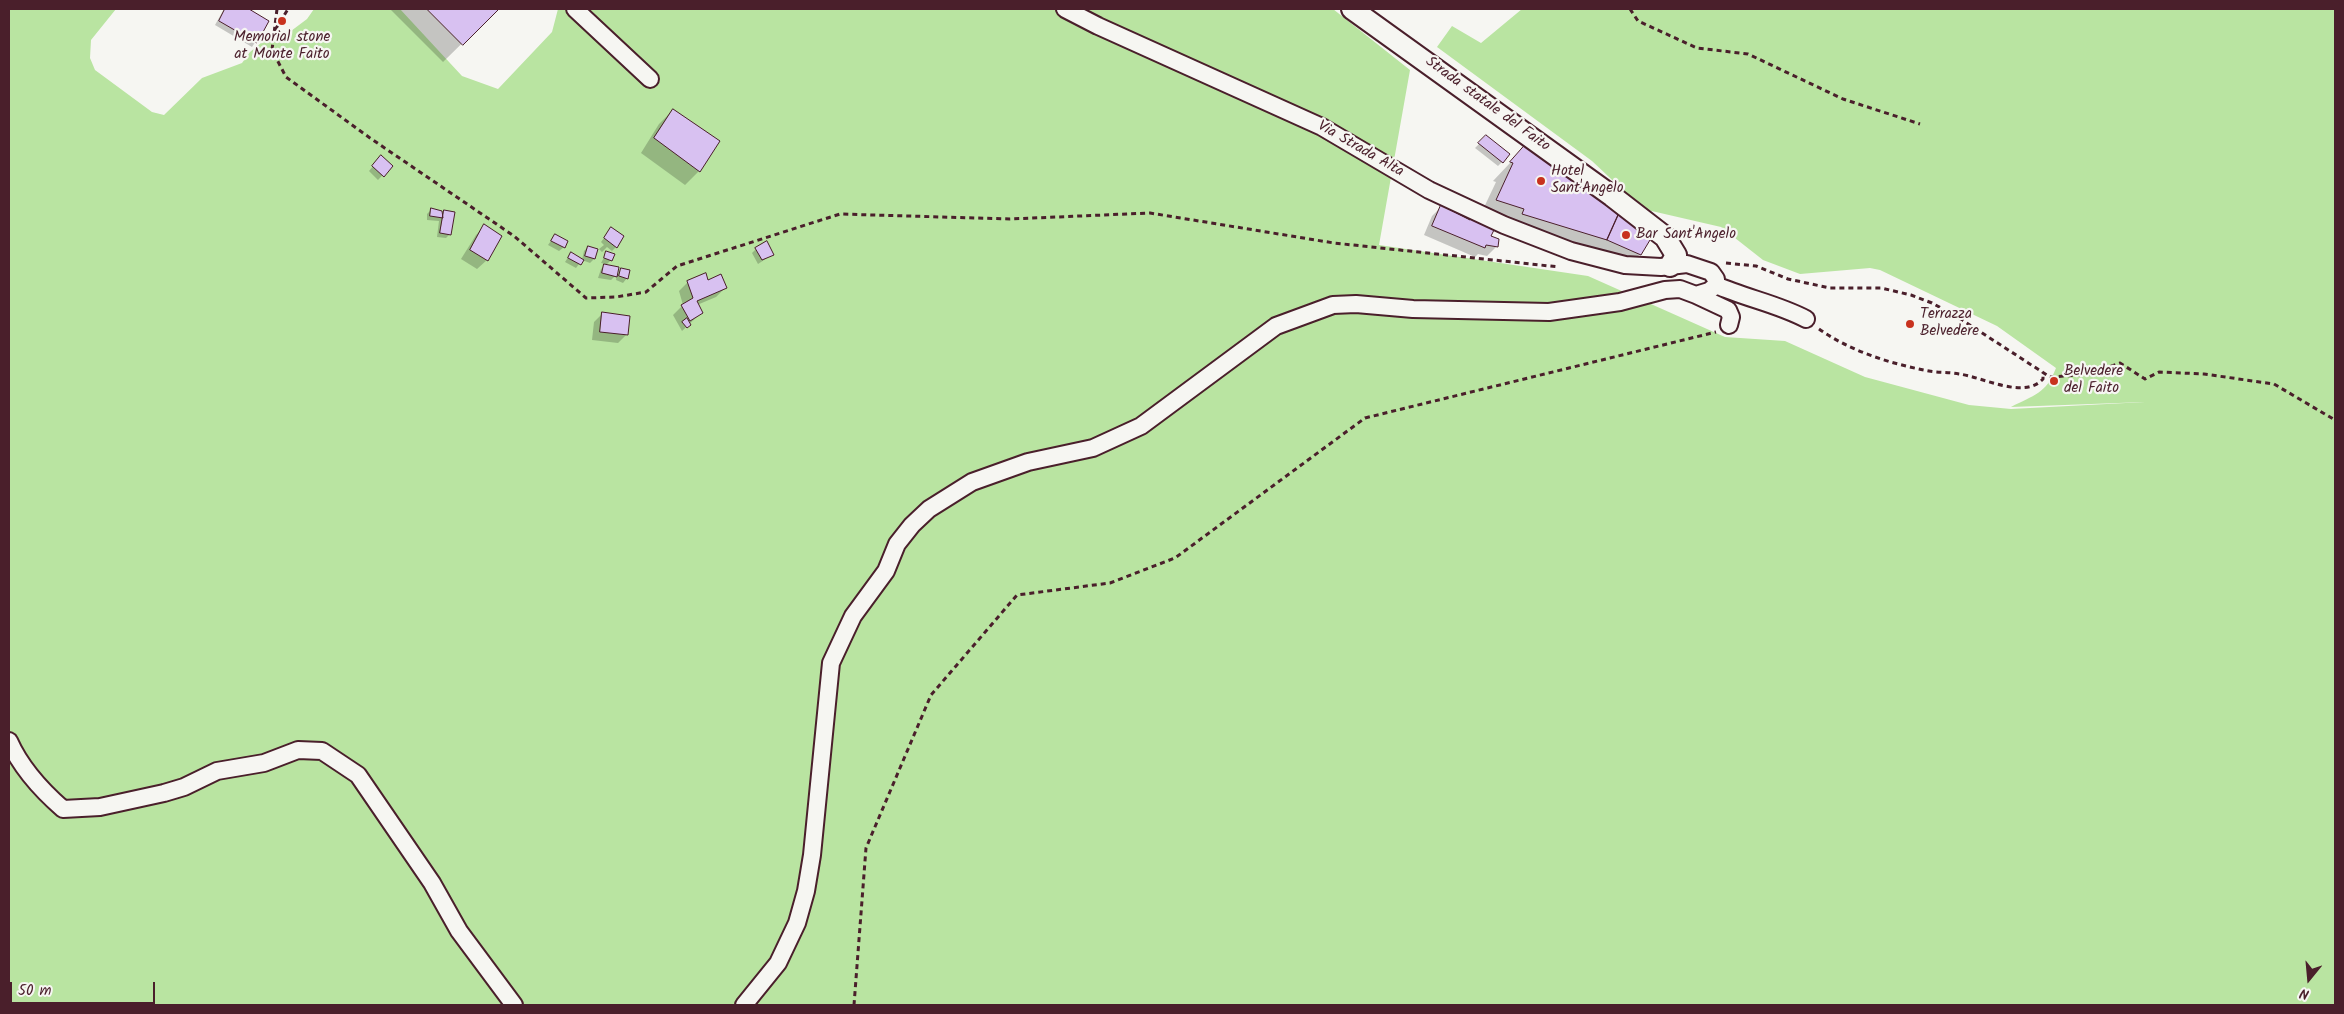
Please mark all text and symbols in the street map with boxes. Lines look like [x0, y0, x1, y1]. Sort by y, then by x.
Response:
marker: Memorial stone at Monte Faito [276, 15, 288, 27]
place label: Memorial stone at Monte Faito [234, 29, 330, 64]
street label: Strada statale del Faito [1421, 54, 1553, 156]
street label: Via Strada Alta [1314, 118, 1406, 182]
place label: Hotel Sant'Angelo [1551, 163, 1623, 198]
marker: Hotel Sant'Angelo [1535, 175, 1547, 187]
place label: Bar Sant'Angelo [1636, 226, 1736, 244]
marker: Bar Sant'Angelo [1620, 229, 1632, 241]
place label: Terrazza Belvedere [1920, 306, 1979, 341]
marker: Terrazza Belvedere [1904, 318, 1916, 330]
place label: Belvedere del Faito [2064, 363, 2123, 398]
marker: Belvedere del Faito [2048, 375, 2060, 387]
north arrow [2284, 954, 2334, 1004]
scale bar [12, 972, 158, 1004]
text: 50 m [18, 979, 52, 1003]
text: N [2297, 982, 2312, 1005]

